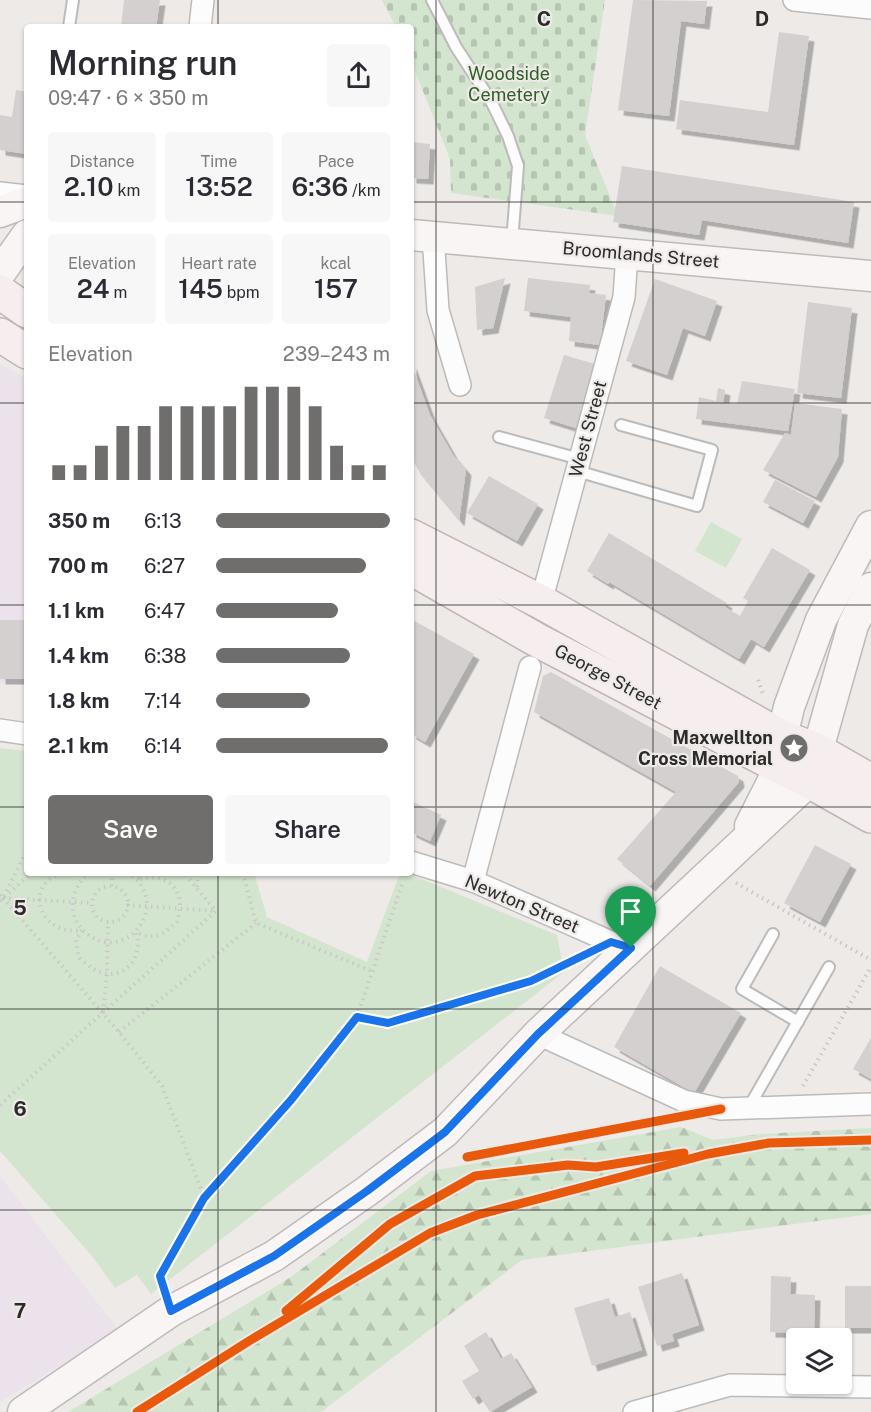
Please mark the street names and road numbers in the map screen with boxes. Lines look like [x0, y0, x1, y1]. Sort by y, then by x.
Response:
street label: Broomlands Street [562, 237, 720, 272]
street label: West Street [565, 378, 611, 480]
street label: George Street [551, 640, 665, 714]
street label: Newton Street [462, 870, 582, 937]

